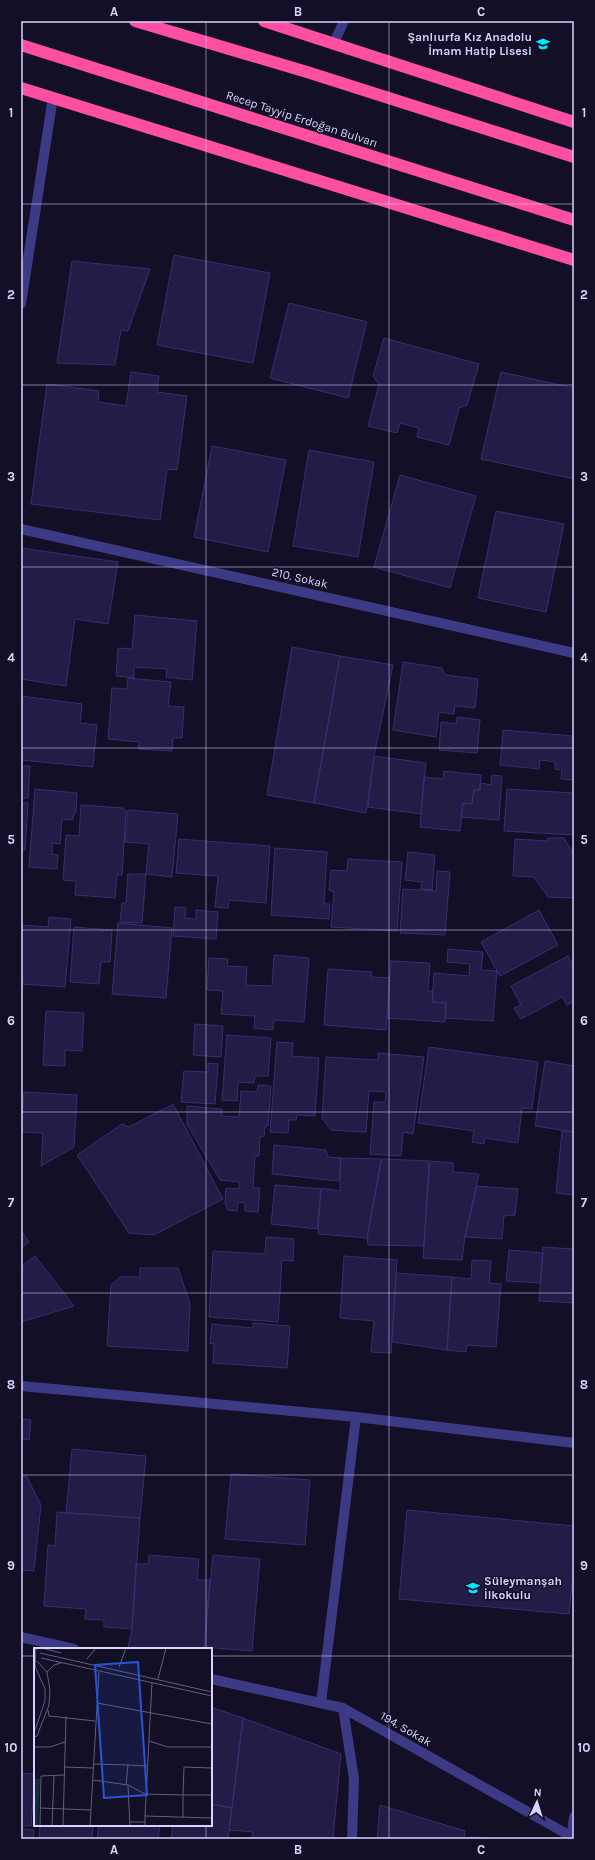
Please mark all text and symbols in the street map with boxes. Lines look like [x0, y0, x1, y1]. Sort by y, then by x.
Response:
text: A [110, 4, 118, 19]
text: B [294, 4, 302, 19]
text: C [477, 4, 485, 19]
place label: Şanlıurfa Kız Anadolu İmam Hatip Lisesi [407, 30, 532, 58]
school or university icon: Şanlıurfa Kız Anadolu İmam Hatip Lisesi [535, 36, 551, 52]
street label: Recep Tayyip Erdoğan Bulvarı [224, 88, 380, 150]
text: 1 [9, 105, 13, 120]
text: 1 [582, 105, 586, 120]
text: 2 [7, 287, 15, 302]
text: 2 [580, 287, 588, 302]
text: 3 [7, 469, 15, 484]
text: 3 [580, 469, 588, 484]
street label: 210. Sokak [271, 565, 330, 591]
text: 4 [7, 650, 15, 665]
text: 4 [580, 650, 588, 665]
text: 5 [7, 832, 15, 847]
text: 5 [580, 832, 588, 847]
text: 6 [7, 1013, 15, 1028]
text: 6 [580, 1013, 588, 1028]
text: 7 [8, 1195, 15, 1210]
text: 7 [581, 1195, 588, 1210]
text: 8 [7, 1377, 15, 1392]
text: 8 [580, 1377, 588, 1392]
text: 9 [7, 1558, 15, 1573]
text: 9 [580, 1558, 588, 1573]
place label: Süleymanşah İlkokulu [484, 1574, 562, 1602]
school or university icon: Süleymanşah İlkokulu [465, 1580, 481, 1596]
inset map [34, 1648, 212, 1826]
street label: 194. Sokak [378, 1709, 434, 1749]
text: 10 [5, 1740, 17, 1755]
text: 10 [578, 1740, 590, 1755]
north arrow [517, 1782, 557, 1822]
text: N [533, 1786, 542, 1799]
text: A [110, 1842, 118, 1857]
text: B [294, 1842, 302, 1857]
text: C [477, 1842, 485, 1857]

